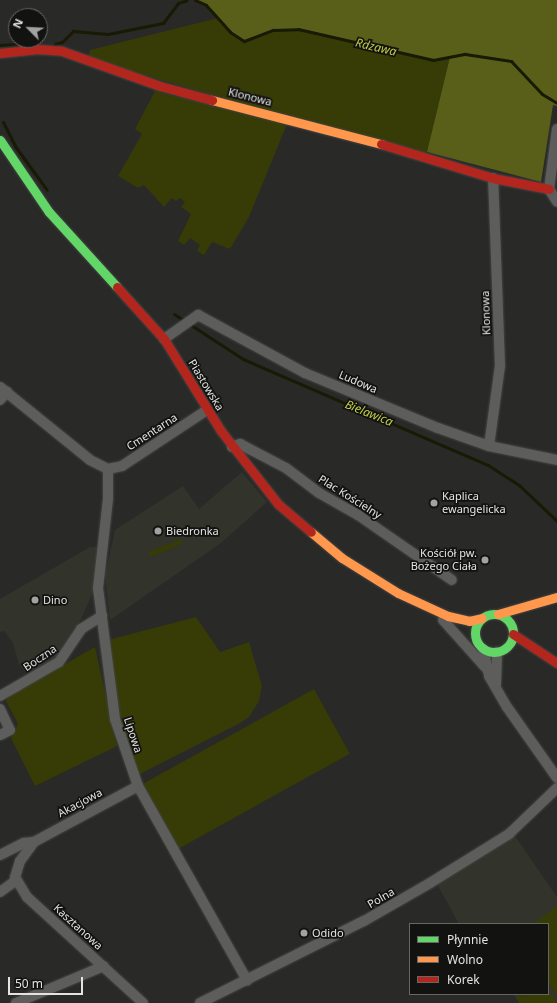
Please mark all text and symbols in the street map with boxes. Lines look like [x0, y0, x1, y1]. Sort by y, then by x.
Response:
north arrow [8, 8, 48, 48]
text: N [9, 16, 26, 30]
water label: Rdzawa [354, 35, 398, 59]
street label: Klonowa [227, 85, 273, 109]
street label: Klonowa [479, 291, 493, 335]
street label: Piastowska [186, 357, 226, 413]
street label: Ludowa [337, 368, 379, 396]
water label: Bielawica [343, 397, 395, 429]
street label: Cmentarna [124, 411, 180, 453]
street label: Plac Kościelny [316, 472, 384, 522]
place label: Kaplica ewangelicka [442, 490, 506, 516]
marker: Kaplica ewangelicka [429, 498, 439, 508]
place label: Biedronka [166, 524, 219, 538]
marker: Biedronka [153, 526, 163, 536]
place label: Kościół pw. Bożego Ciała [411, 547, 477, 573]
marker: Kościół pw. Bożego Ciała [480, 555, 490, 565]
place label: Dino [43, 593, 67, 607]
marker: Dino [30, 595, 40, 605]
street label: Boczna [21, 642, 59, 674]
street label: Lipowa [121, 716, 145, 754]
street label: Akacjowa [56, 786, 104, 820]
street label: Polna [365, 885, 397, 911]
street label: Kasztanowa [51, 901, 105, 953]
legend [409, 923, 549, 995]
place label: Odido [312, 926, 344, 940]
marker: Odido [299, 928, 309, 938]
text: Płynnie [447, 931, 488, 948]
text: Wolno [447, 951, 483, 968]
scale bar [10, 969, 85, 995]
text: Korek [447, 971, 480, 988]
text: 50 m [15, 975, 43, 992]

